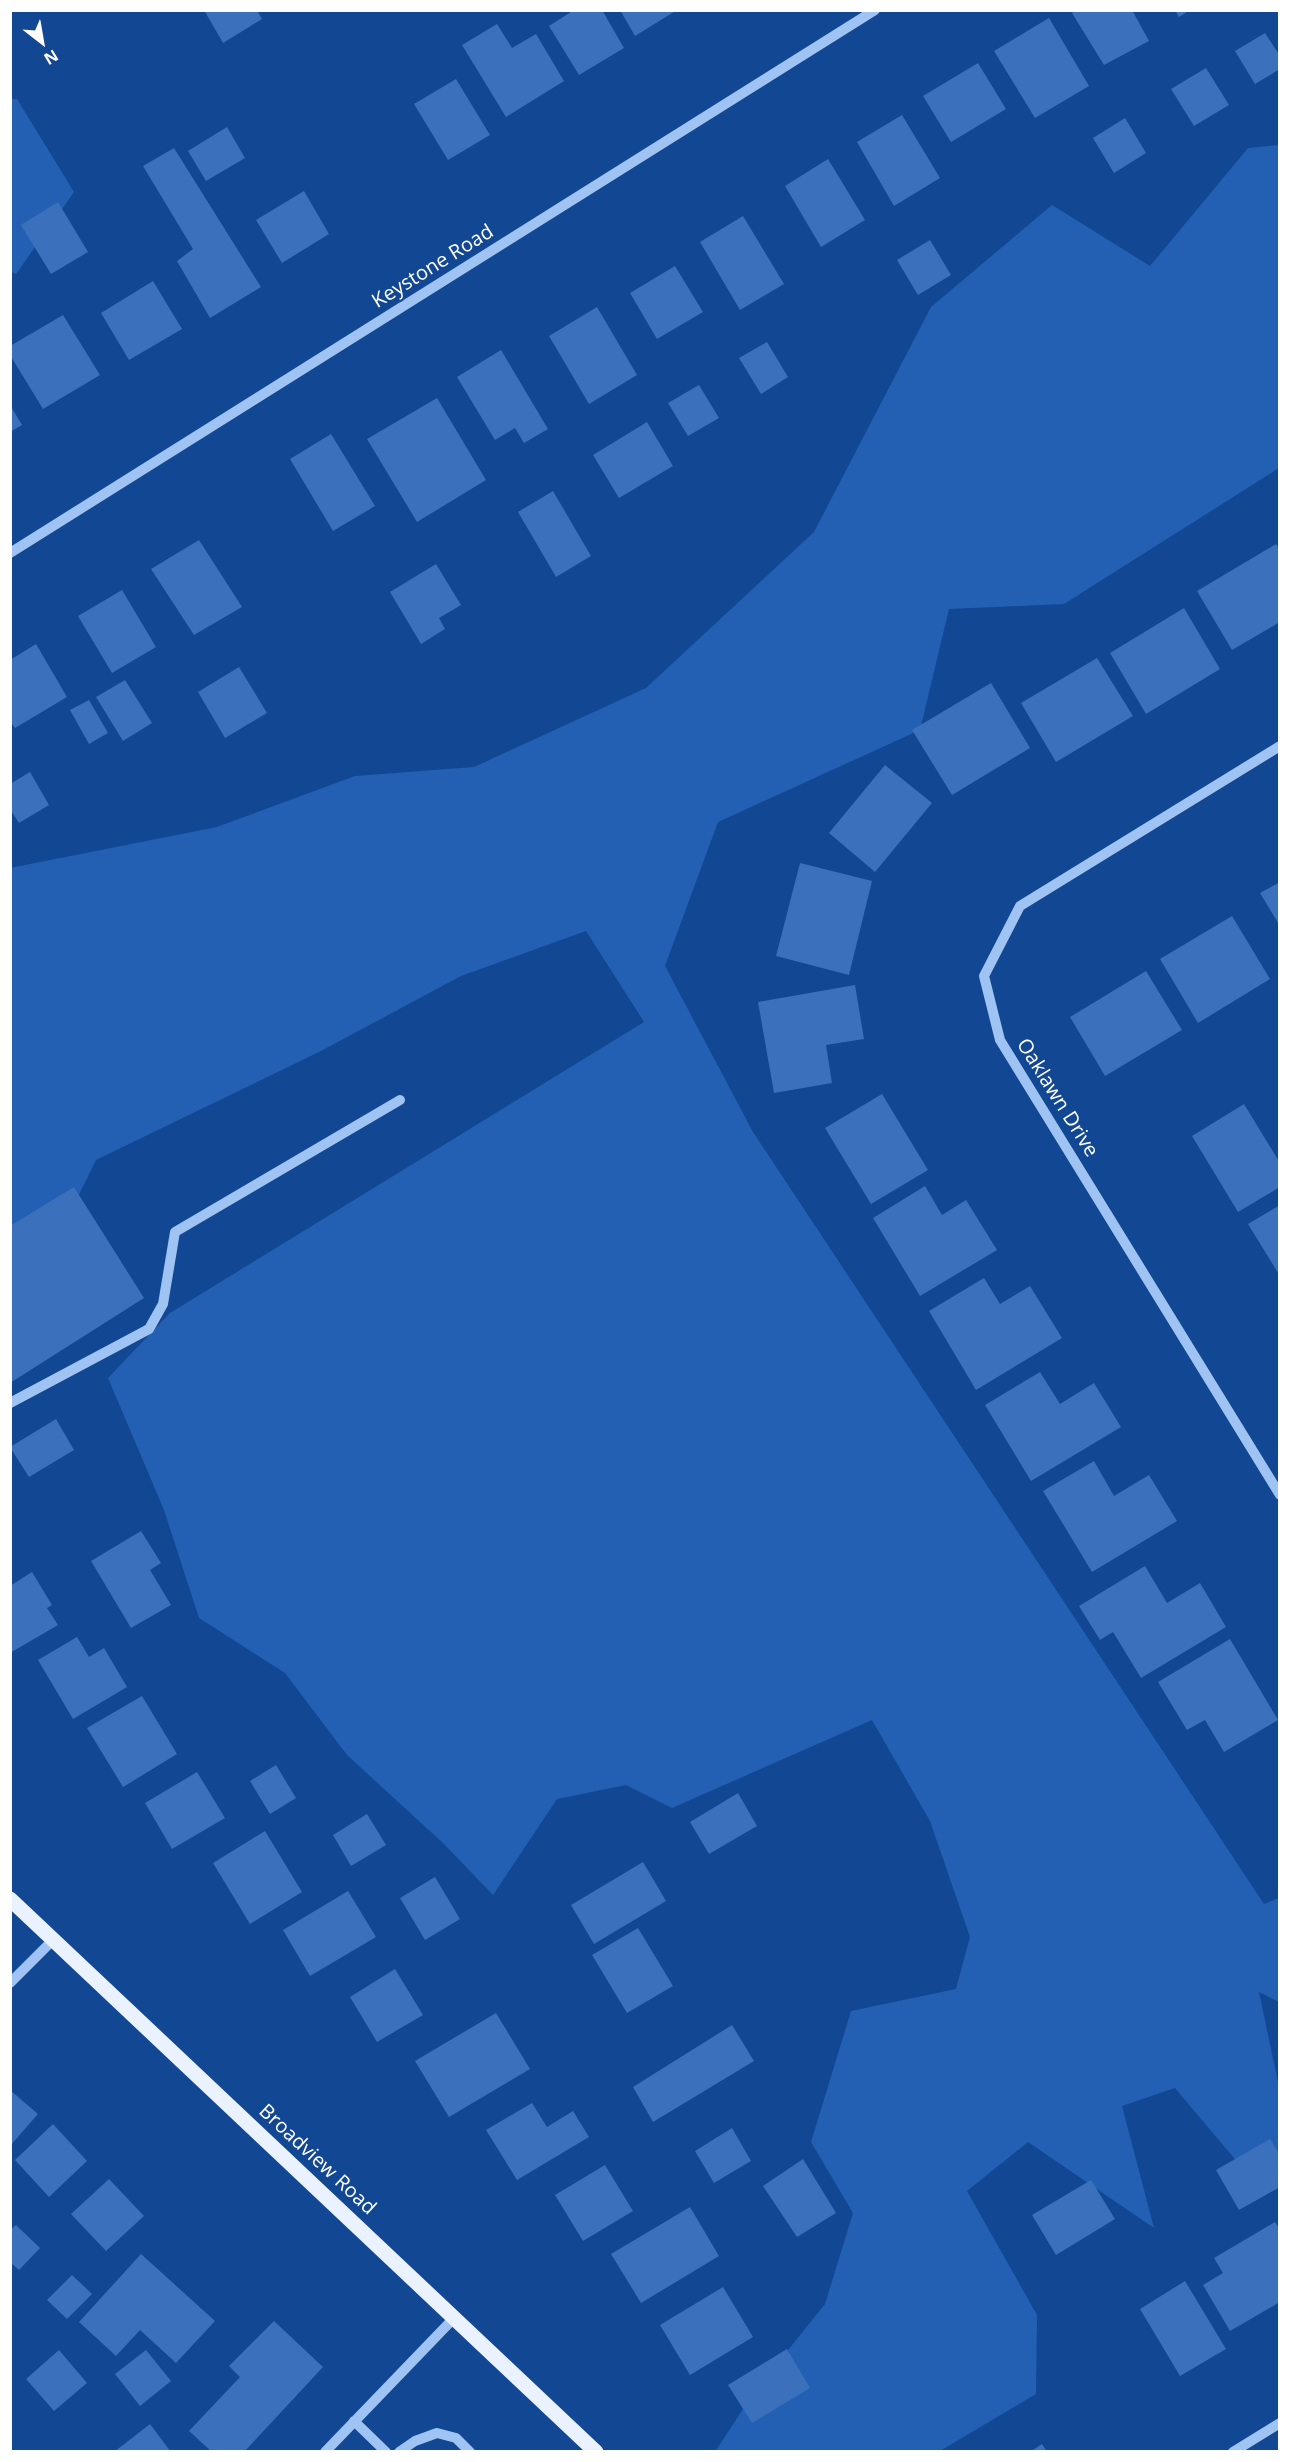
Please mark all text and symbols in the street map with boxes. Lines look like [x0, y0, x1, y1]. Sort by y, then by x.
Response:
north arrow [12, 12, 72, 72]
text: N [40, 45, 63, 70]
street label: Keystone Road [368, 220, 498, 314]
street label: Oaklawn Drive [1011, 1034, 1103, 1162]
street label: Broadview Road [254, 2100, 380, 2220]

